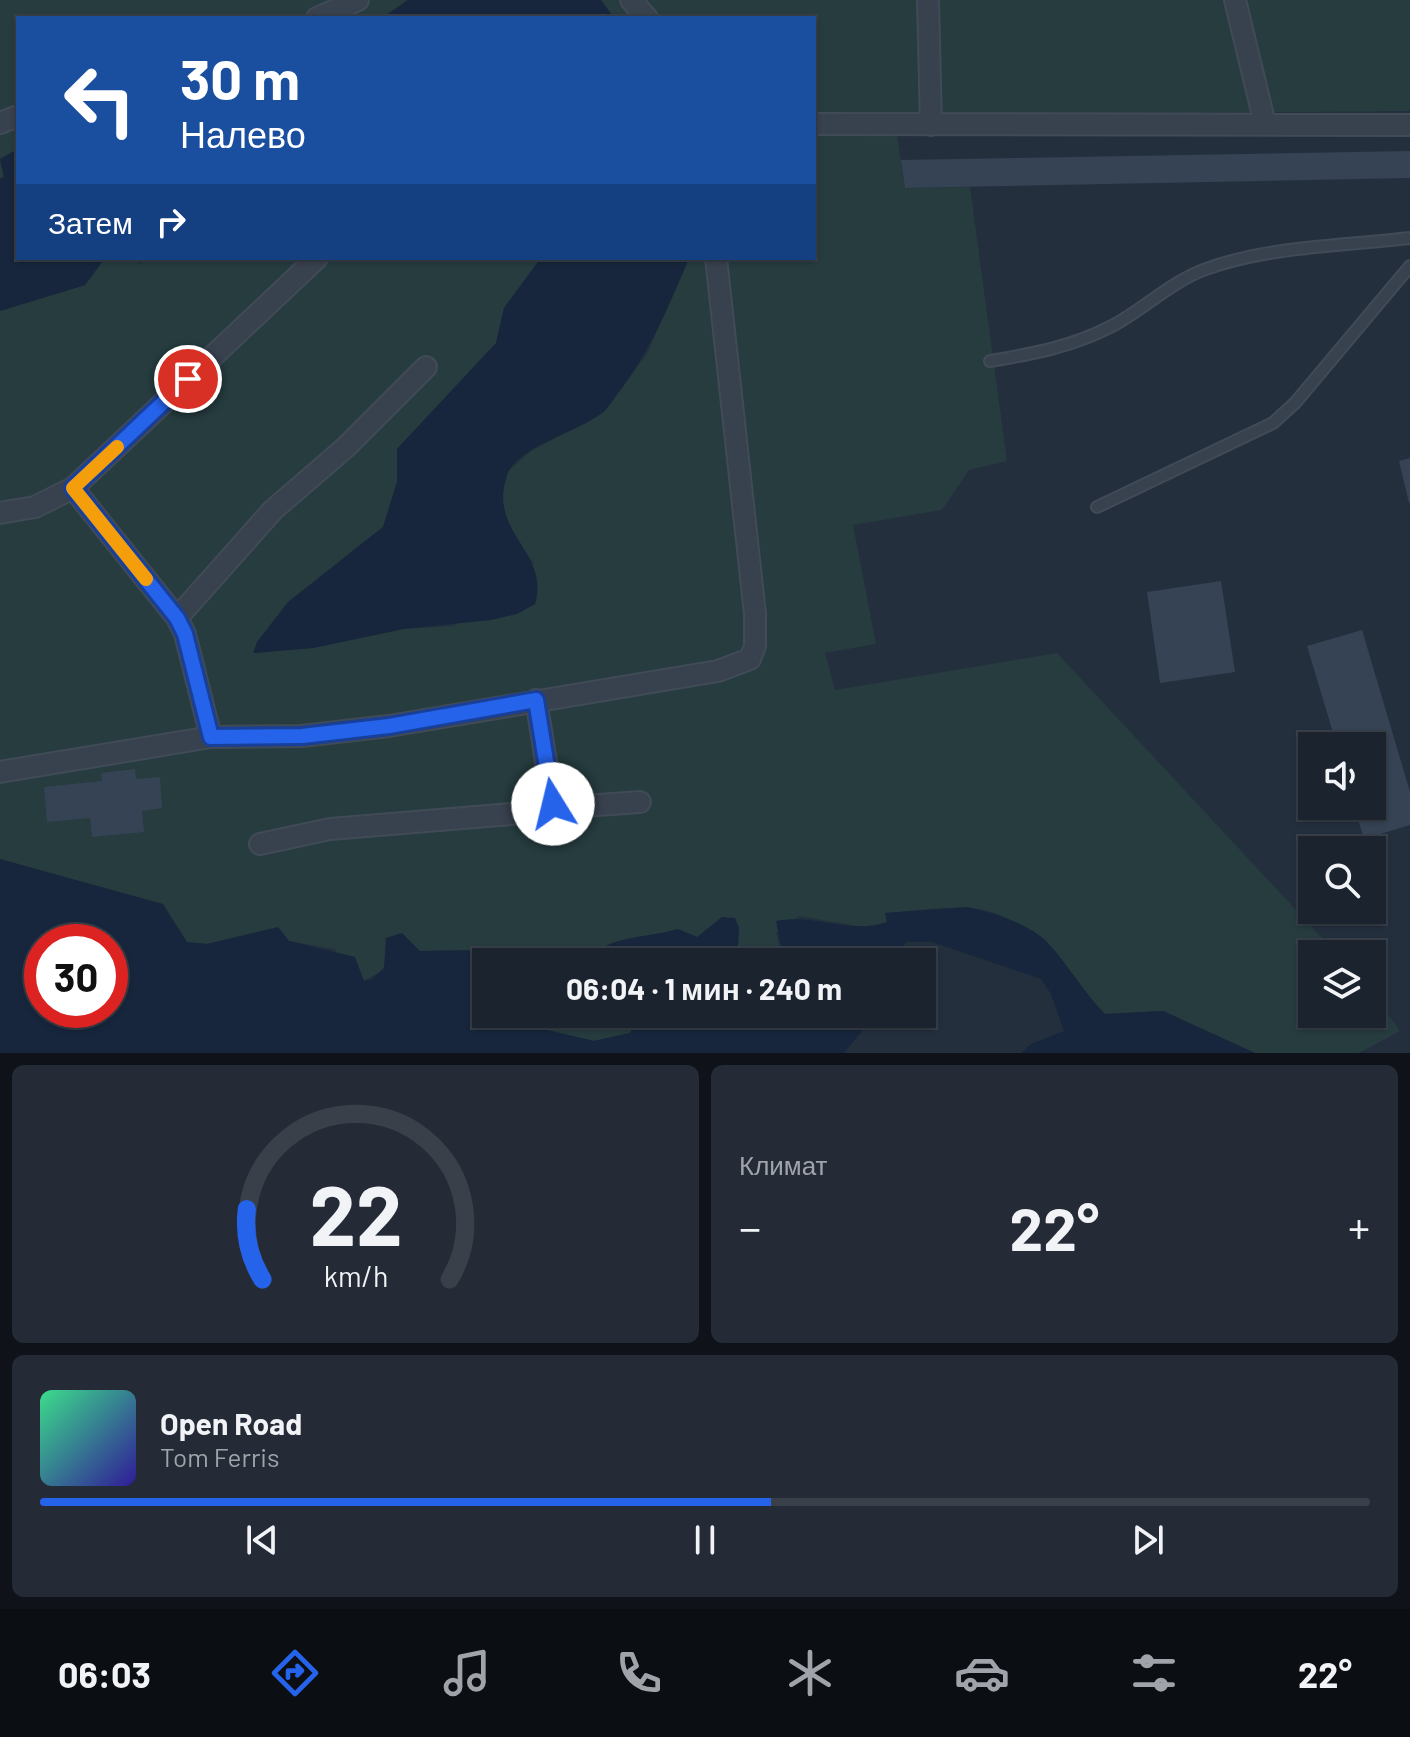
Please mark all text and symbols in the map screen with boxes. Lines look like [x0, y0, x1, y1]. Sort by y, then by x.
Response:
text: 30 m [180, 44, 300, 111]
icon: left [48, 48, 152, 152]
text: Налево [180, 112, 306, 155]
icon: right [149, 200, 193, 244]
text: Затем [48, 204, 133, 240]
pin [154, 345, 222, 413]
icon: arrive [166, 357, 210, 401]
map controls [1298, 732, 1386, 1028]
button: sound [1298, 732, 1386, 820]
position arrow [511, 762, 595, 846]
button: search [1298, 836, 1386, 924]
speed limit sign: 30 [24, 924, 128, 1028]
button: layers [1298, 940, 1386, 1028]
text: 06:04 · 1 мин · 240 m [566, 970, 842, 1006]
text: Климат [739, 1149, 828, 1180]
text: 22 [309, 1163, 402, 1263]
text: 22° [1010, 1191, 1099, 1263]
text: − [739, 1200, 761, 1253]
text: + [1348, 1200, 1370, 1253]
text: km/h [323, 1258, 388, 1293]
text: Open Road [160, 1405, 302, 1441]
text: Tom Ferris [160, 1441, 280, 1472]
icon: previous [240, 1518, 284, 1562]
icon: pause [683, 1518, 727, 1562]
icon: next [1126, 1518, 1170, 1562]
icon: directions [267, 1645, 323, 1701]
icon: music [439, 1645, 495, 1701]
icon: phone [611, 1645, 667, 1701]
icon: climate [782, 1645, 838, 1701]
icon: car [954, 1645, 1010, 1701]
icon: filters [1126, 1645, 1182, 1701]
text: 06:03 [58, 1652, 151, 1695]
text: 22° [1298, 1652, 1352, 1695]

